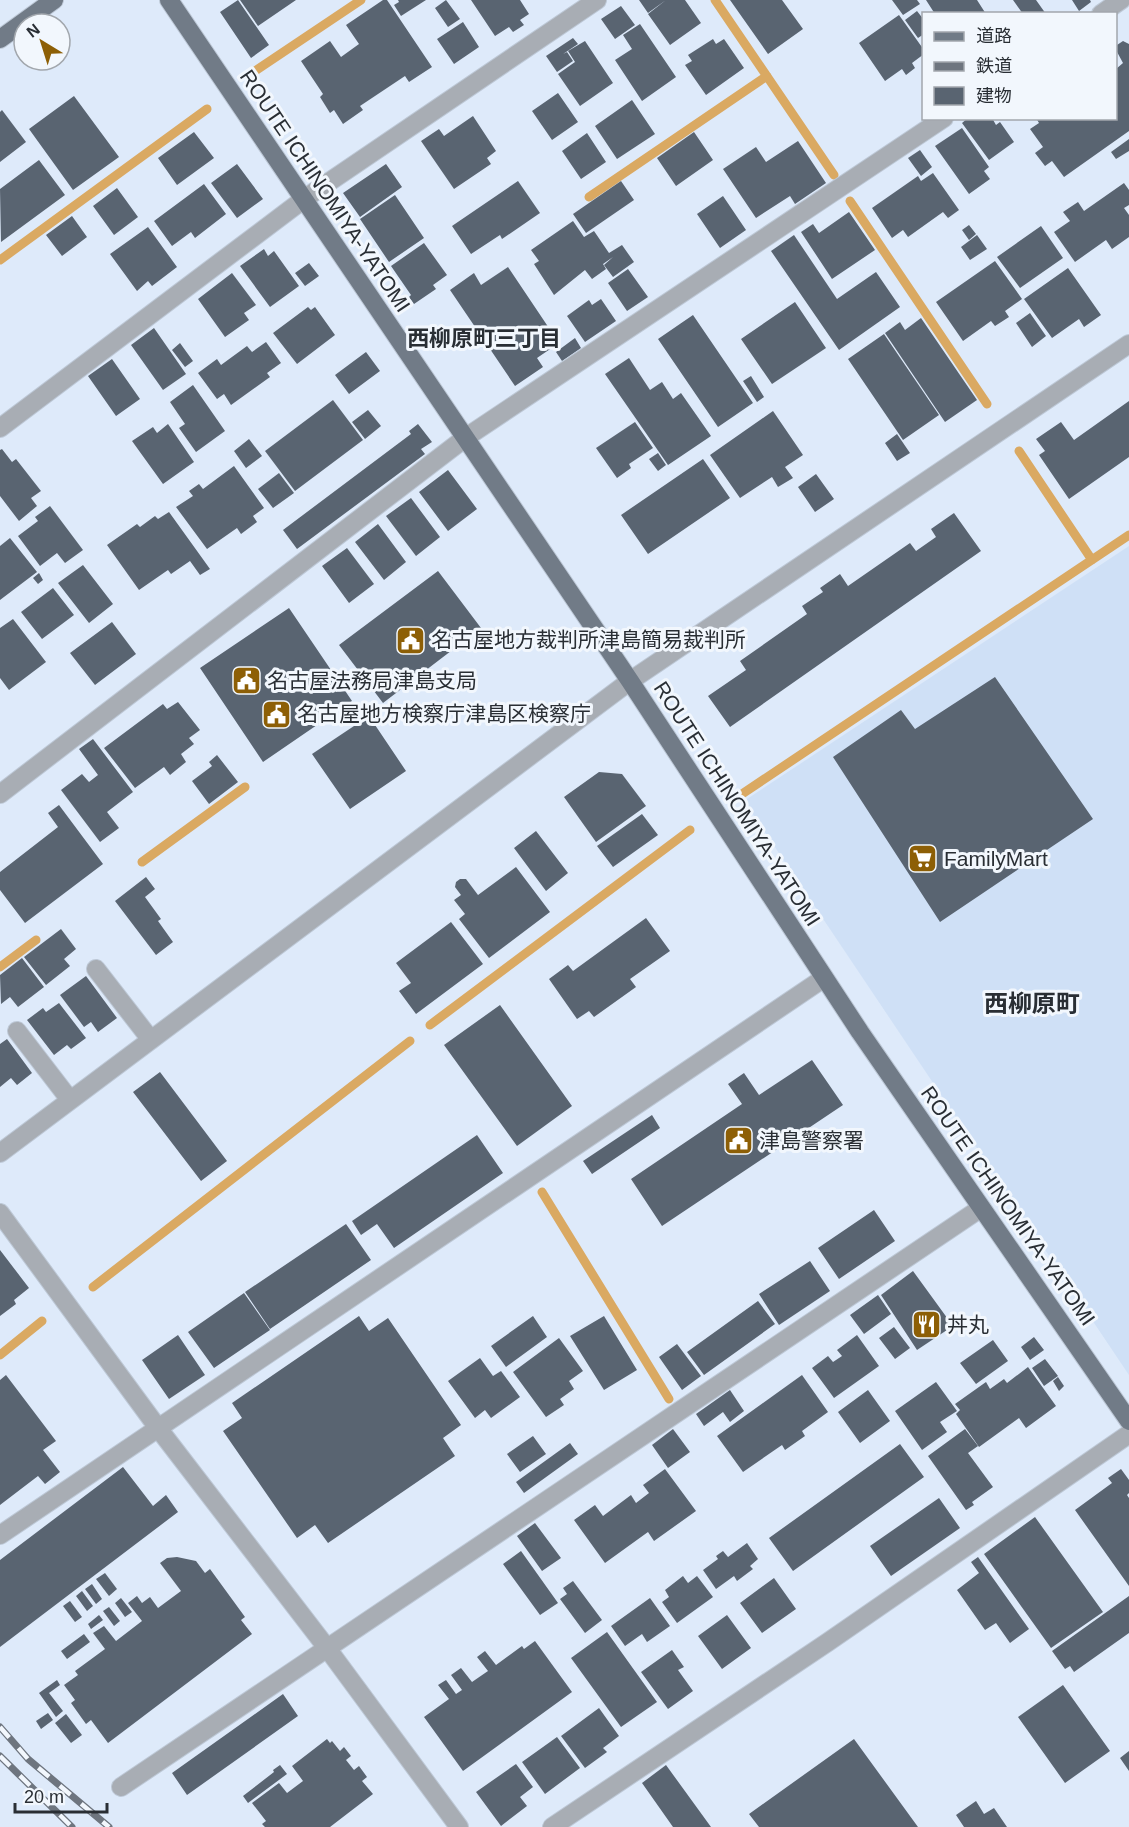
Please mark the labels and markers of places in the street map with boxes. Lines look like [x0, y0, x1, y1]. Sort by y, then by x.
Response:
public building icon: 名古屋地方裁判所津島簡易裁判所 [394, 624, 426, 656]
place label: 名古屋地方裁判所津島簡易裁判所 [431, 628, 746, 651]
public building icon: 名古屋法務局津島支局 [230, 665, 262, 697]
place label: 名古屋法務局津島支局 [267, 669, 477, 692]
public building icon: 名古屋地方検察庁津島区検察庁 [260, 698, 292, 730]
place label: 名古屋地方検察庁津島区検察庁 [297, 702, 591, 725]
supermarket icon: FamilyMart [907, 843, 939, 875]
place label: FamilyMart [944, 847, 1048, 870]
public building icon: 津島警察署 [722, 1125, 754, 1157]
place label: 津島警察署 [759, 1129, 864, 1152]
restaurant icon: 丼丸 [910, 1309, 942, 1341]
place label: 丼丸 [947, 1313, 989, 1336]

